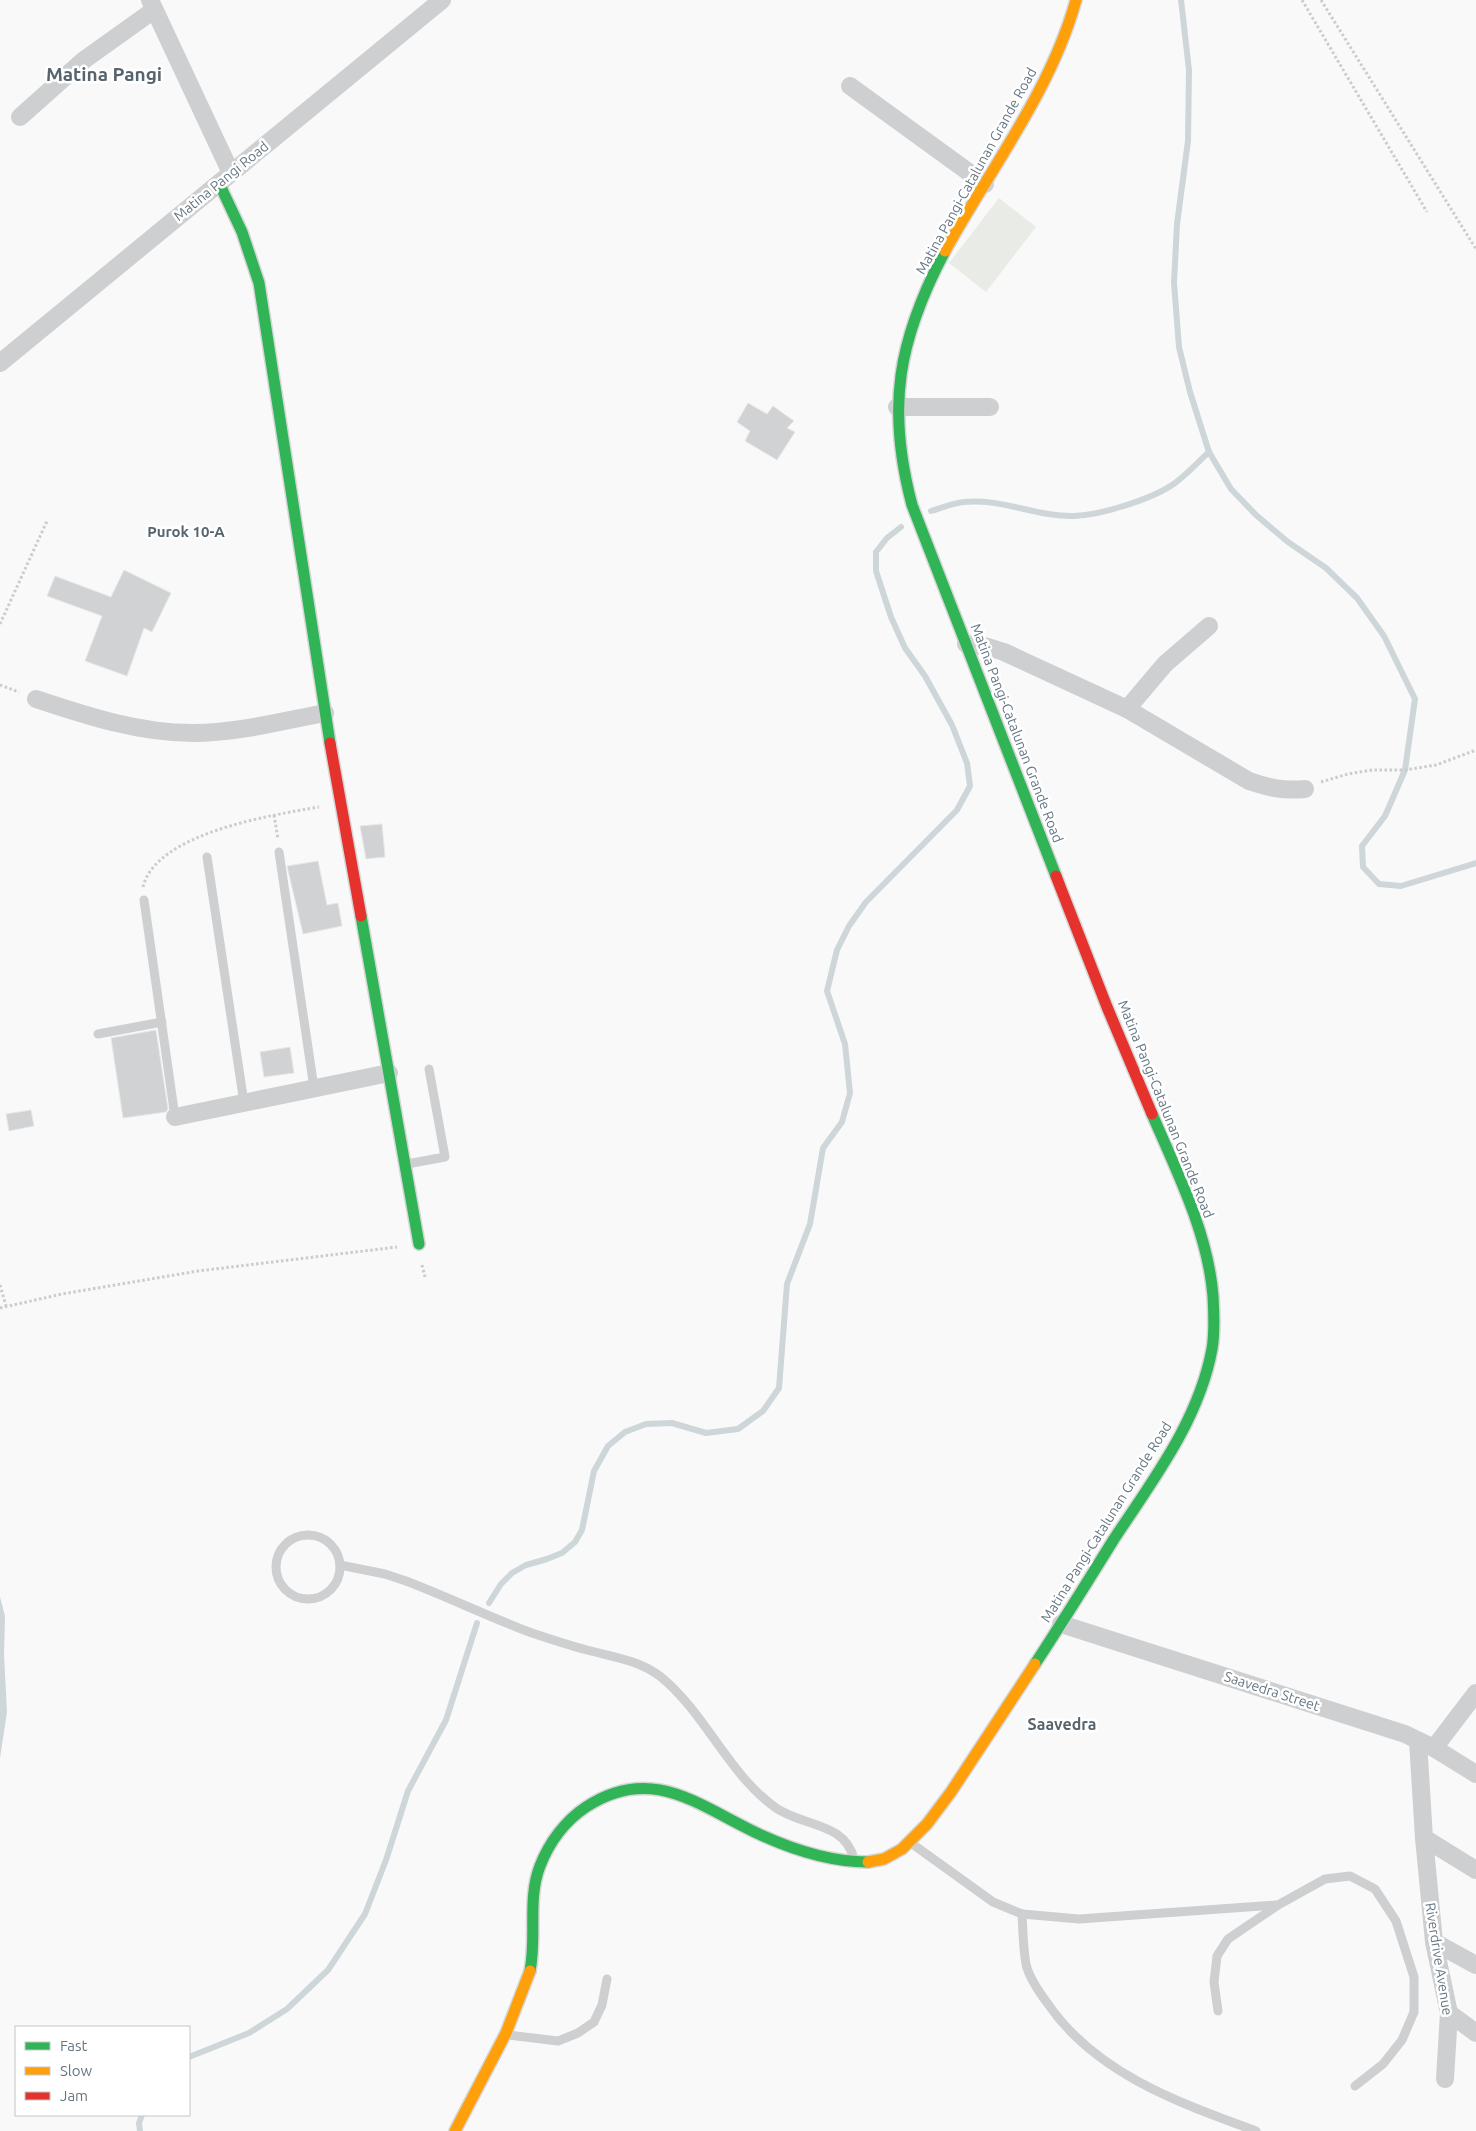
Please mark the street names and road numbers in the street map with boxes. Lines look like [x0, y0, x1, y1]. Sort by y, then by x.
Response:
street label: Matina Pangi-Catalunan Grande Road [912, 65, 1040, 277]
street label: Matina Pangi Road [170, 138, 272, 224]
street label: Matina Pangi-Catalunan Grande Road [968, 621, 1066, 845]
street label: Matina Pangi-Catalunan Grande Road [1115, 998, 1217, 1220]
street label: Matina Pangi-Catalunan Grande Road [1037, 1419, 1175, 1625]
street label: Saavedra Street [1222, 1668, 1322, 1714]
street label: Riverdrive Avenue [1422, 1902, 1456, 2016]

